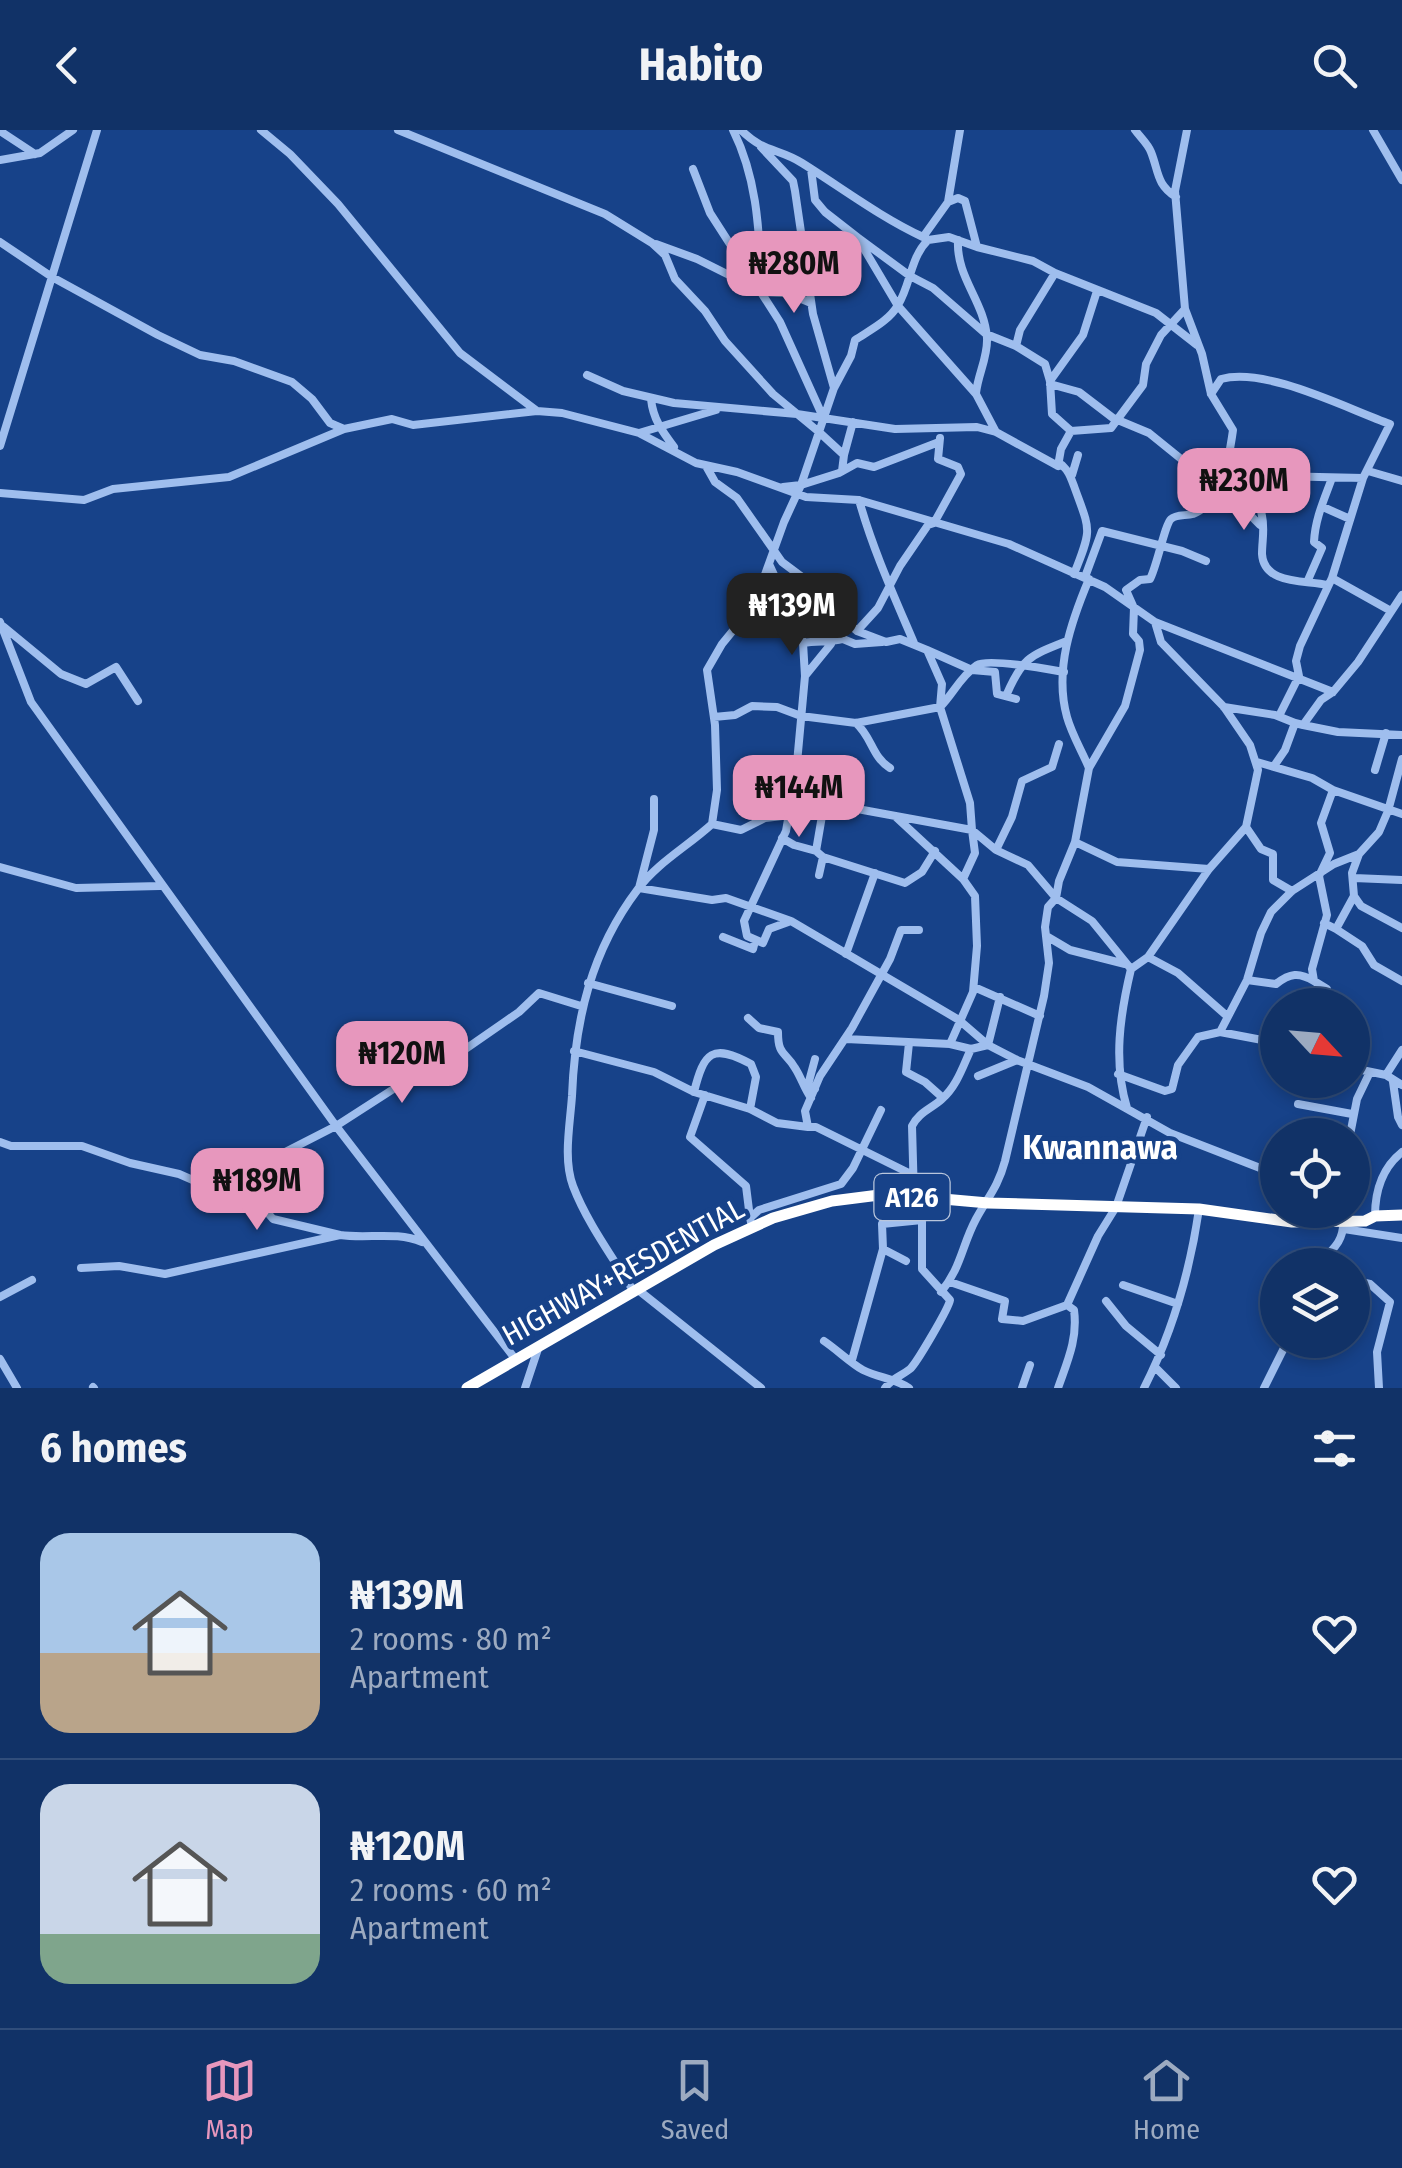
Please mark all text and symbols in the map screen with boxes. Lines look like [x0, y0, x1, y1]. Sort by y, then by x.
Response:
icon: back [40, 38, 95, 93]
text: Habito [639, 38, 763, 92]
icon: search [1307, 38, 1362, 93]
pin: ₦280M [724, 231, 864, 316]
text: ₦280M [748, 244, 840, 282]
pin: ₦230M [1174, 448, 1314, 533]
text: ₦230M [1199, 461, 1289, 499]
pin: ₦139M [722, 573, 862, 658]
text: ₦139M [749, 586, 835, 624]
pin: ₦144M [729, 755, 869, 840]
text: ₦144M [755, 768, 843, 806]
north arrow [1260, 988, 1370, 1098]
map controls [1260, 988, 1370, 1358]
pin: ₦120M [332, 1021, 472, 1106]
text: ₦120M [358, 1034, 446, 1072]
button: locate [1260, 1118, 1370, 1228]
district label: Kwannawa [1022, 1126, 1178, 1168]
pin: ₦189M [187, 1148, 327, 1233]
text: ₦189M [213, 1161, 301, 1199]
road number: A126 [874, 1174, 950, 1220]
street label: HIGHWAY+RESDENTIAL [496, 1191, 750, 1353]
button: layers [1260, 1248, 1370, 1358]
icon: filters [1307, 1421, 1362, 1476]
text: 6 homes [40, 1423, 187, 1473]
text: ₦139M [350, 1570, 464, 1620]
icon: home [120, 1573, 240, 1693]
icon: heart [1307, 1606, 1362, 1661]
text: 2 rooms · 80 m² [350, 1620, 552, 1658]
text: Apartment [350, 1658, 489, 1696]
text: ₦120M [350, 1821, 465, 1871]
icon: home [120, 1824, 240, 1944]
icon: heart [1307, 1857, 1362, 1912]
text: 2 rooms · 60 m² [350, 1871, 552, 1909]
text: Apartment [350, 1909, 489, 1947]
tab: Map [202, 2053, 257, 2146]
tab: Saved [661, 2053, 729, 2146]
tab: Home [1133, 2053, 1200, 2146]

